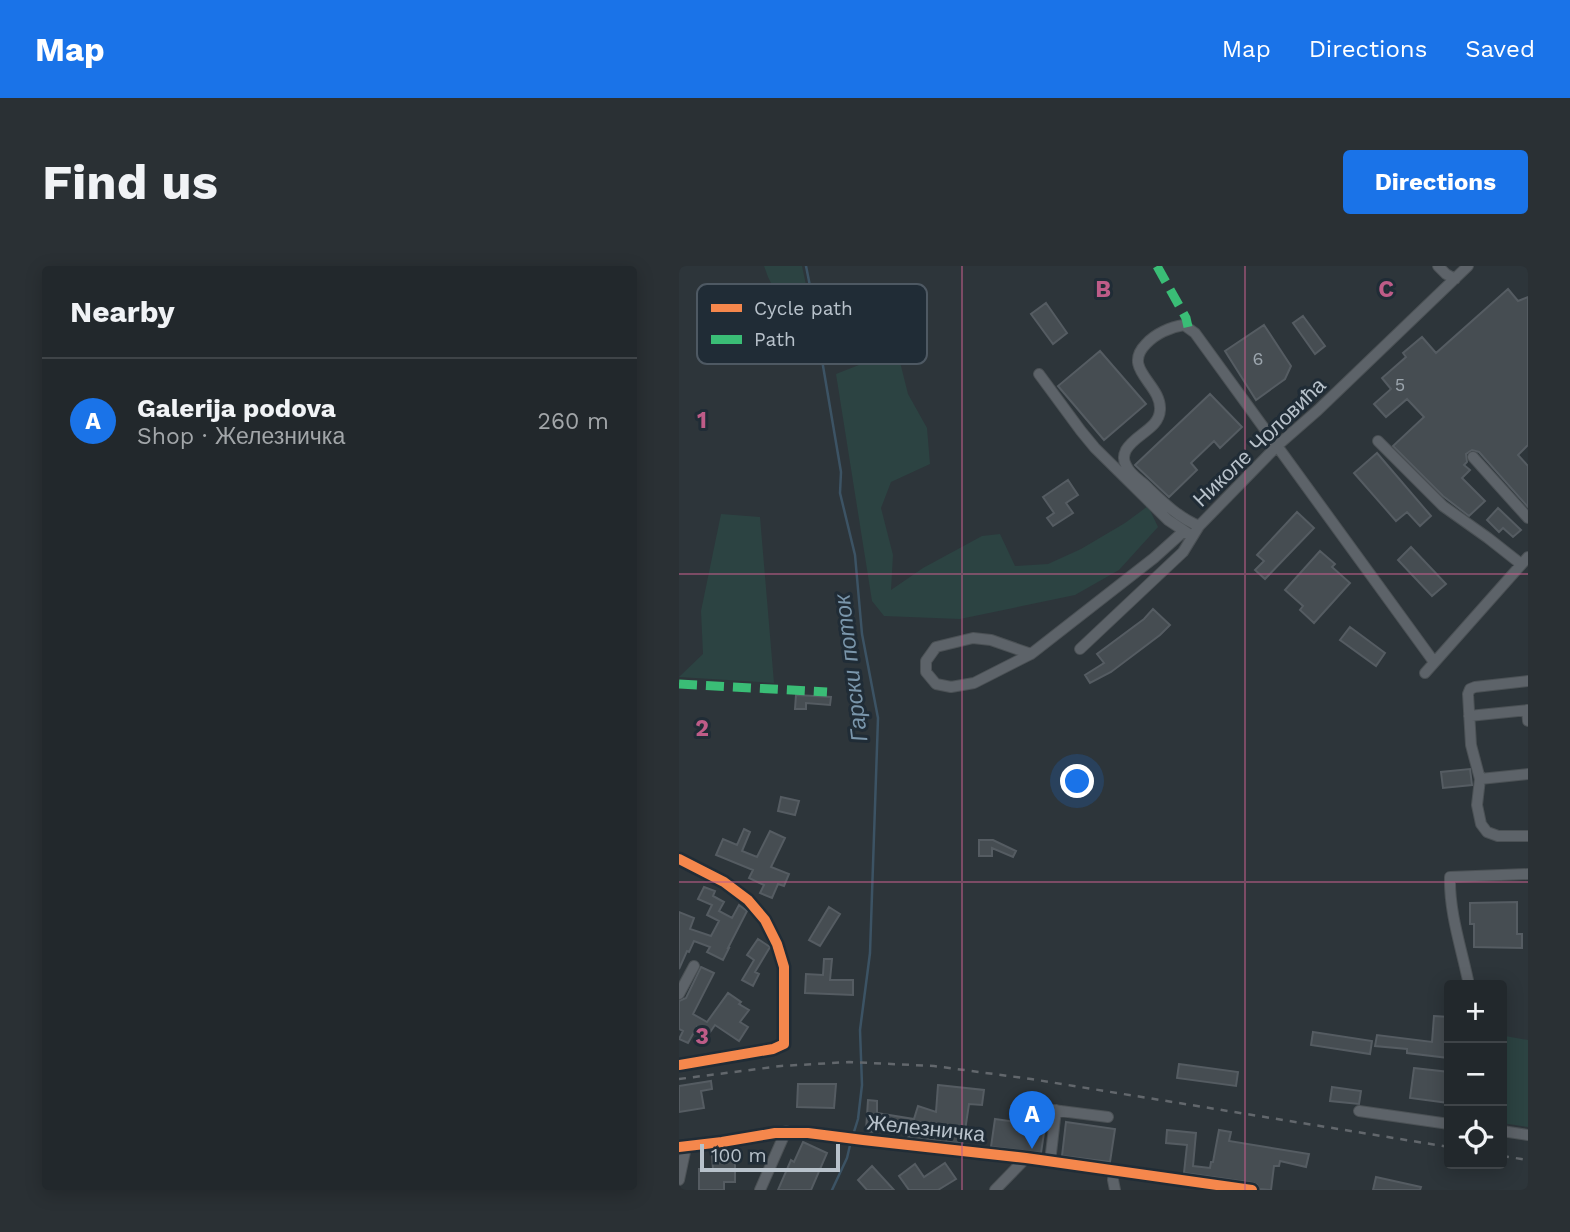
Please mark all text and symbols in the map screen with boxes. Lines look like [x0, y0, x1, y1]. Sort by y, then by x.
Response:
text: Map [35, 30, 105, 69]
text: Map [1222, 35, 1271, 63]
text: Directions [1309, 35, 1427, 63]
text: Saved [1465, 35, 1535, 63]
button: Directions [1343, 150, 1528, 214]
text: Find us [42, 153, 218, 211]
text: B [1095, 276, 1111, 303]
text: C [1378, 276, 1394, 303]
legend [697, 284, 927, 364]
text: Nearby [70, 294, 175, 329]
text: Cycle path [754, 297, 853, 320]
text: Path [754, 328, 796, 351]
house number: 6 [1253, 348, 1263, 369]
street label: Николе Чоловића [1188, 372, 1331, 512]
house number: 5 [1395, 374, 1405, 395]
text: Galerija podova [137, 393, 336, 423]
text: 1 [697, 407, 707, 434]
text: A [85, 408, 101, 435]
text: 260 m [538, 408, 609, 435]
text: Shop · Железничка [137, 423, 345, 450]
water label: Гарски поток [828, 592, 873, 743]
text: 2 [695, 715, 709, 742]
your location [1060, 764, 1094, 798]
map controls [1444, 980, 1507, 1169]
button: + [1444, 980, 1507, 1043]
text: 3 [695, 1023, 709, 1050]
button: − [1444, 1043, 1507, 1106]
pin: A [1009, 1091, 1055, 1149]
button: locate [1444, 1106, 1507, 1169]
street label: Железничка [866, 1109, 987, 1147]
scale bar [700, 1141, 840, 1173]
text: 100 m [711, 1144, 767, 1167]

